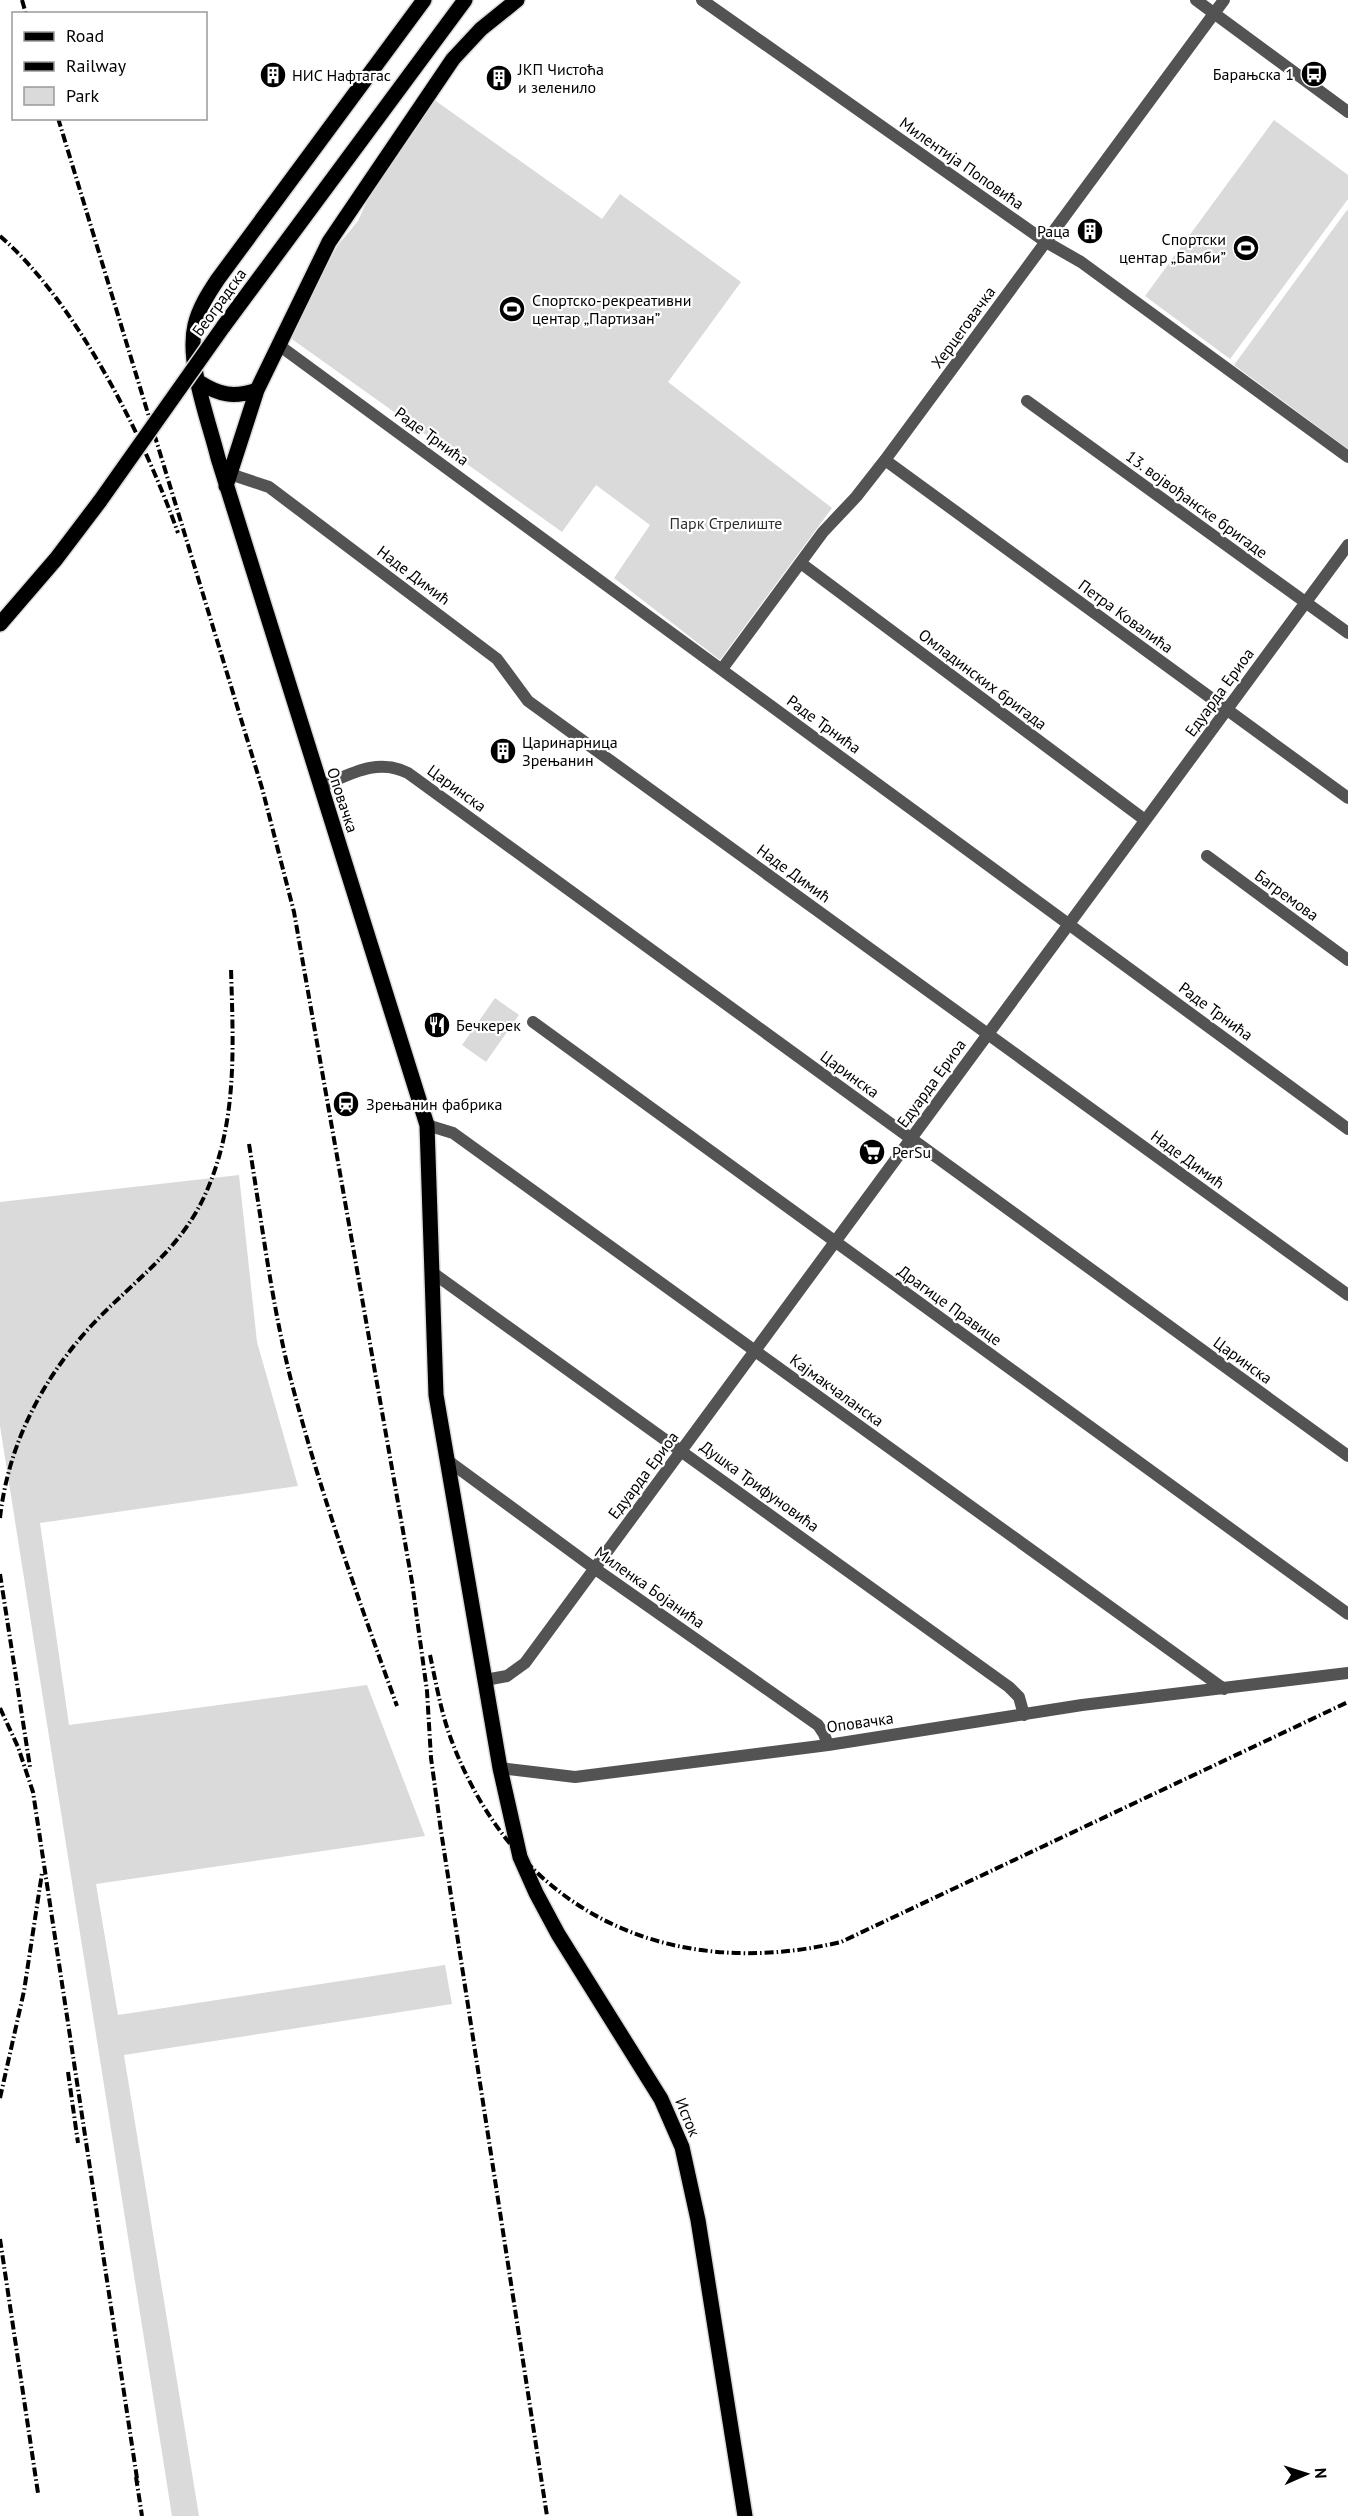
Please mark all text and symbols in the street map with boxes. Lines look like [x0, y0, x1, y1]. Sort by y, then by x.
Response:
legend [12, 12, 207, 120]
text: Road [66, 24, 104, 47]
text: Railway [66, 54, 127, 77]
place label: ЈКП Чистоћа и зеленило [517, 59, 604, 97]
bus stop icon: Барањска 1 [1299, 59, 1329, 89]
building icon: НИС Нафтагас [258, 60, 288, 90]
building icon: ЈКП Чистоћа и зеленило [484, 63, 514, 93]
place label: Барањска 1 [1213, 64, 1294, 84]
place label: НИС Нафтагас [292, 65, 391, 85]
text: Park [66, 84, 99, 107]
street label: Милентија Поповића [896, 113, 1028, 213]
building icon: Раца [1075, 216, 1105, 246]
place label: Раца [1037, 221, 1070, 241]
place label: Спортски центар „Бамби” [1119, 229, 1226, 267]
sports icon: Спортски центар „Бамби” [1231, 233, 1261, 263]
street label: Београдска [188, 264, 250, 340]
street label: Херцеговачка [927, 282, 999, 372]
place label: Спортско-рекреативни центар „Партизан” [532, 290, 691, 328]
sports icon: Спортско-рекреативни центар „Партизан” [497, 294, 527, 324]
street label: Раде Трнића [391, 402, 473, 470]
street label: 13. војвођанске бригаде [1122, 446, 1272, 562]
park label: Парк Стрелиште [670, 513, 782, 533]
street label: Наде Димић [373, 541, 455, 609]
street label: Петра Ковалића [1075, 575, 1177, 657]
street label: Омладинских бригада [915, 624, 1051, 734]
street label: Едуарда Ериоа [1180, 644, 1258, 740]
street label: Раде Трнића [783, 690, 865, 758]
place label: Царинарница Зрењанин [522, 732, 618, 770]
building icon: Царинарница Зрењанин [488, 736, 518, 766]
street label: Царинска [424, 760, 490, 816]
street label: Оповачка [323, 765, 363, 835]
street label: Наде Димић [753, 839, 835, 907]
street label: Багремова [1251, 865, 1323, 925]
street label: Раде Трнића [1175, 977, 1257, 1045]
restaurant icon: Бечкерек [422, 1010, 452, 1040]
place label: Бечкерек [456, 1015, 521, 1035]
street label: Едуарда Ериоа [892, 1035, 970, 1131]
street label: Царинска [817, 1046, 883, 1102]
station icon: Зрењанин фабрика [331, 1089, 361, 1119]
place label: Зрењанин фабрика [366, 1094, 502, 1114]
street label: Наде Димић [1147, 1125, 1229, 1193]
supermarket icon: PerSu [857, 1137, 887, 1167]
place label: PerSu [892, 1142, 931, 1162]
street label: Драгице Правице [894, 1261, 1006, 1349]
street label: Царинска [1210, 1332, 1276, 1388]
street label: Кајмакчаланска [786, 1349, 888, 1431]
street label: Едуарда Ериоа [604, 1427, 682, 1523]
street label: Душка Трифуновића [697, 1436, 823, 1536]
street label: Миленка Бојанића [591, 1542, 709, 1632]
street label: Оповачка [825, 1707, 895, 1737]
street label: Исток [671, 2095, 705, 2140]
north arrow [1276, 2444, 1336, 2504]
text: N [1311, 2467, 1331, 2479]

